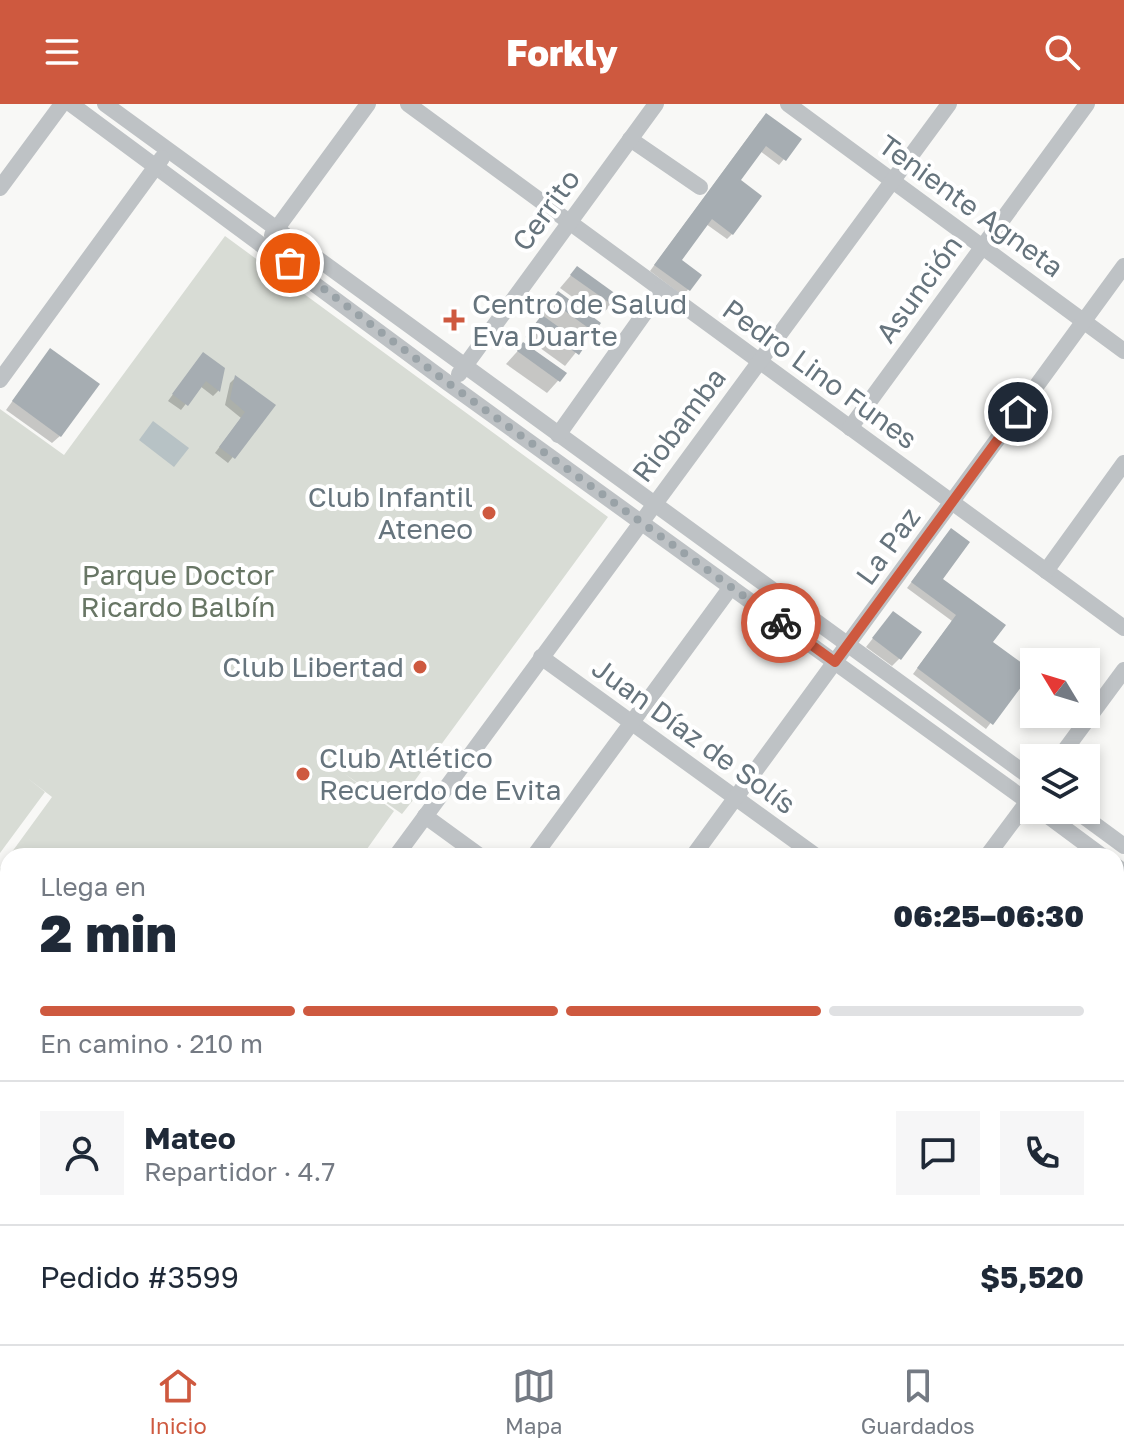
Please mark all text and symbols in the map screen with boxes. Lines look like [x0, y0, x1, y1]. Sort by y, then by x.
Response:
icon: menu [40, 30, 84, 74]
icon: search [1040, 30, 1084, 74]
text: Forkly [506, 31, 618, 74]
street label: Teniente Agneta [873, 128, 1070, 283]
street label: Cerrito [505, 163, 586, 257]
pin [256, 229, 324, 297]
street label: Asunción [869, 229, 969, 349]
icon: bag [268, 241, 312, 285]
place label: Centro de Salud Eva Duarte [472, 287, 687, 352]
street label: Pedro Lino Funes [717, 292, 924, 455]
marker: Centro de Salud Eva Duarte [443, 309, 465, 331]
street label: Riobamba [625, 361, 732, 488]
pin [984, 378, 1052, 446]
icon: home [996, 390, 1040, 434]
place label: Club Infantil Ateneo [308, 480, 473, 545]
street label: La Paz [849, 501, 927, 591]
marker: Club Infantil Ateneo [480, 504, 498, 522]
park label: Parque Doctor Ricardo Balbín [81, 558, 275, 623]
courier [741, 583, 821, 663]
icon: bike [759, 601, 803, 645]
north arrow [1020, 648, 1100, 728]
map controls [1020, 648, 1100, 824]
place label: Club Libertad [222, 650, 404, 683]
street label: Juan Díaz de Solís [586, 651, 802, 820]
marker: Club Libertad [411, 658, 429, 676]
place label: Club Atlético Recuerdo de Evita [319, 741, 562, 806]
button: layers [1020, 744, 1100, 824]
marker: Club Atlético Recuerdo de Evita [294, 765, 312, 783]
text: Llega en [40, 871, 146, 902]
text: 06:25–06:30 [893, 898, 1084, 934]
text: 2 min [40, 901, 177, 963]
text: En camino · 210 m [40, 1028, 263, 1059]
button: person [40, 1111, 124, 1195]
button: chat [896, 1111, 980, 1195]
button: phone [1000, 1111, 1084, 1195]
text: Mateo [144, 1120, 236, 1156]
text: Repartidor · 4.7 [144, 1156, 335, 1187]
text: Pedido #3599 [40, 1259, 239, 1295]
text: $5,520 [980, 1259, 1084, 1295]
tab: Inicio [149, 1364, 207, 1439]
tab: Mapa [505, 1364, 562, 1439]
tab: Guardados [861, 1364, 975, 1439]

